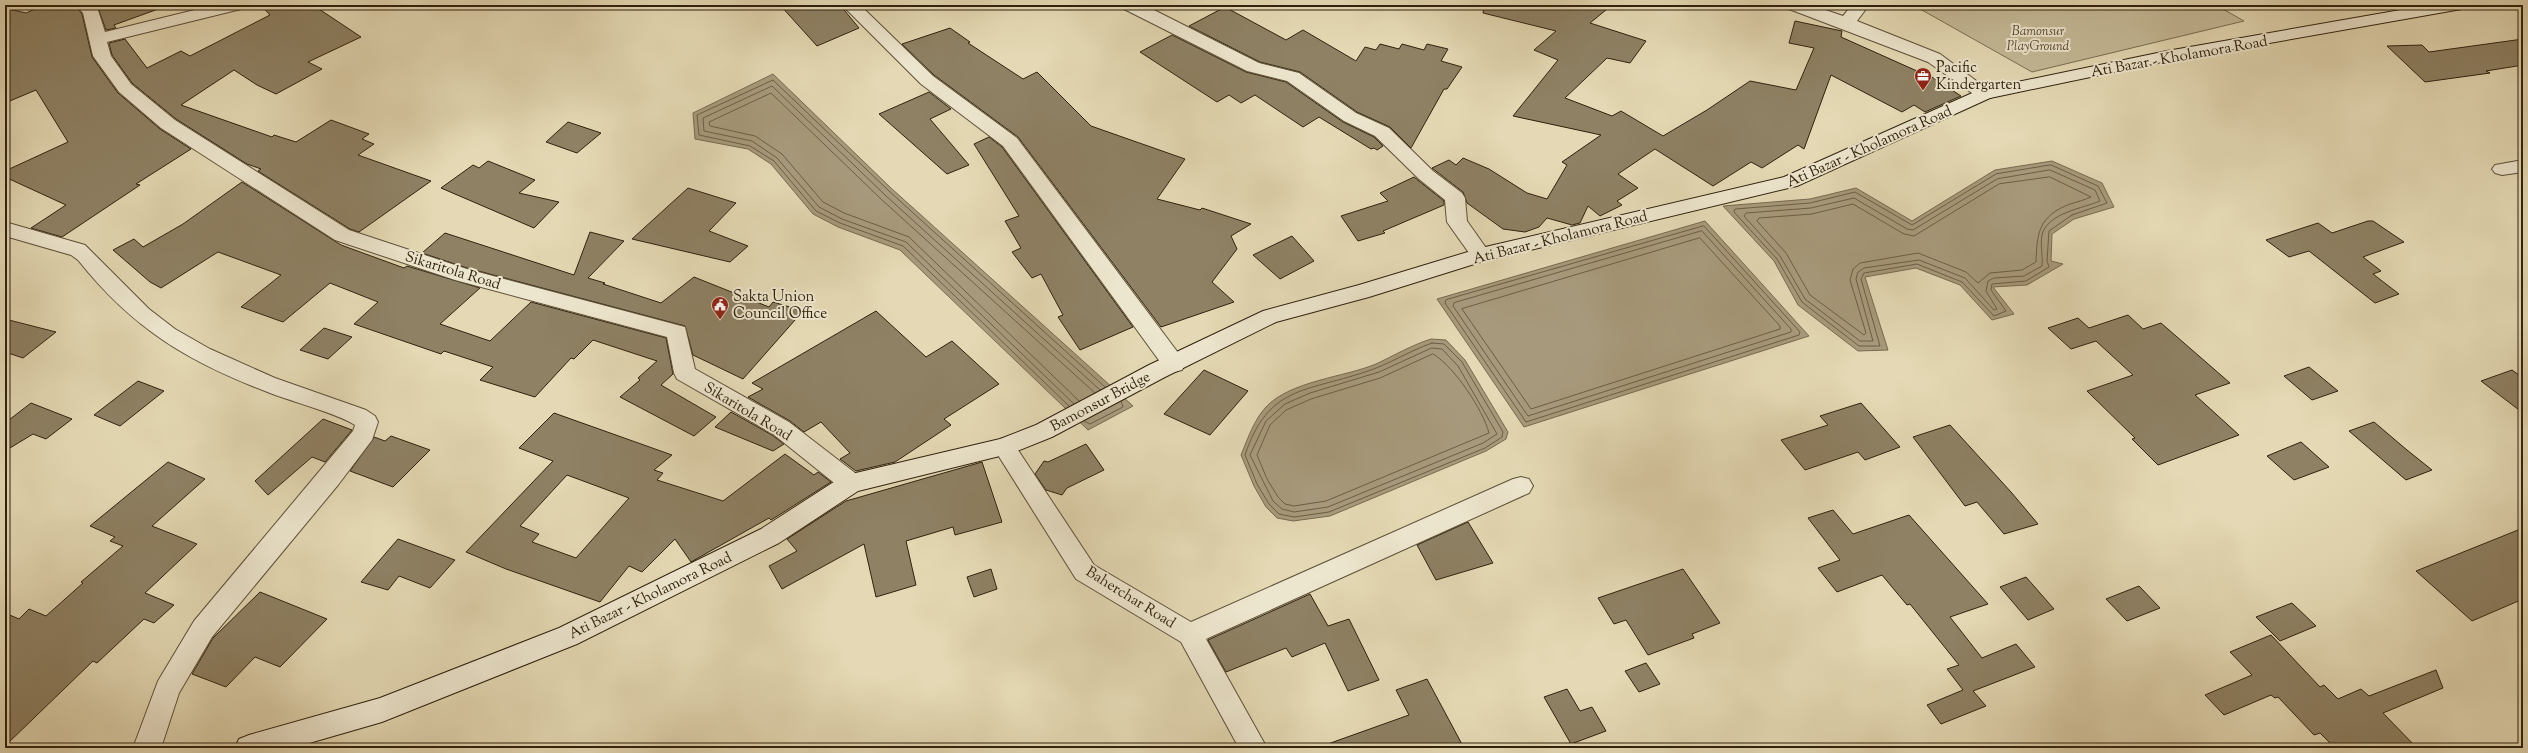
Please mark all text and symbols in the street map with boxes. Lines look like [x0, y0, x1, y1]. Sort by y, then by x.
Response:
park label: Bamonsur PlayGround [2007, 23, 2070, 56]
street label: Ati Bazar - Kholamora Road [2089, 31, 2270, 83]
place label: Pacific Kindergarten [1936, 58, 2022, 96]
office icon: Pacific Kindergarten [1913, 66, 1933, 91]
street label: Ati Bazar - Kholamora Road [1784, 101, 1956, 193]
street label: Ati Bazar - Kholamora Road [1471, 206, 1650, 270]
street label: Sikaritola Road [402, 247, 504, 296]
place label: Sakta Union Council Office [733, 287, 827, 325]
public building icon: Sakta Union Council Office [710, 295, 730, 320]
street label: Bamonsur Bridge [1047, 367, 1155, 438]
street label: Sikaritola Road [699, 378, 796, 447]
street label: Ati Bazar - Kholamora Road [566, 547, 736, 645]
street label: Baherchar Road [1081, 562, 1180, 635]

